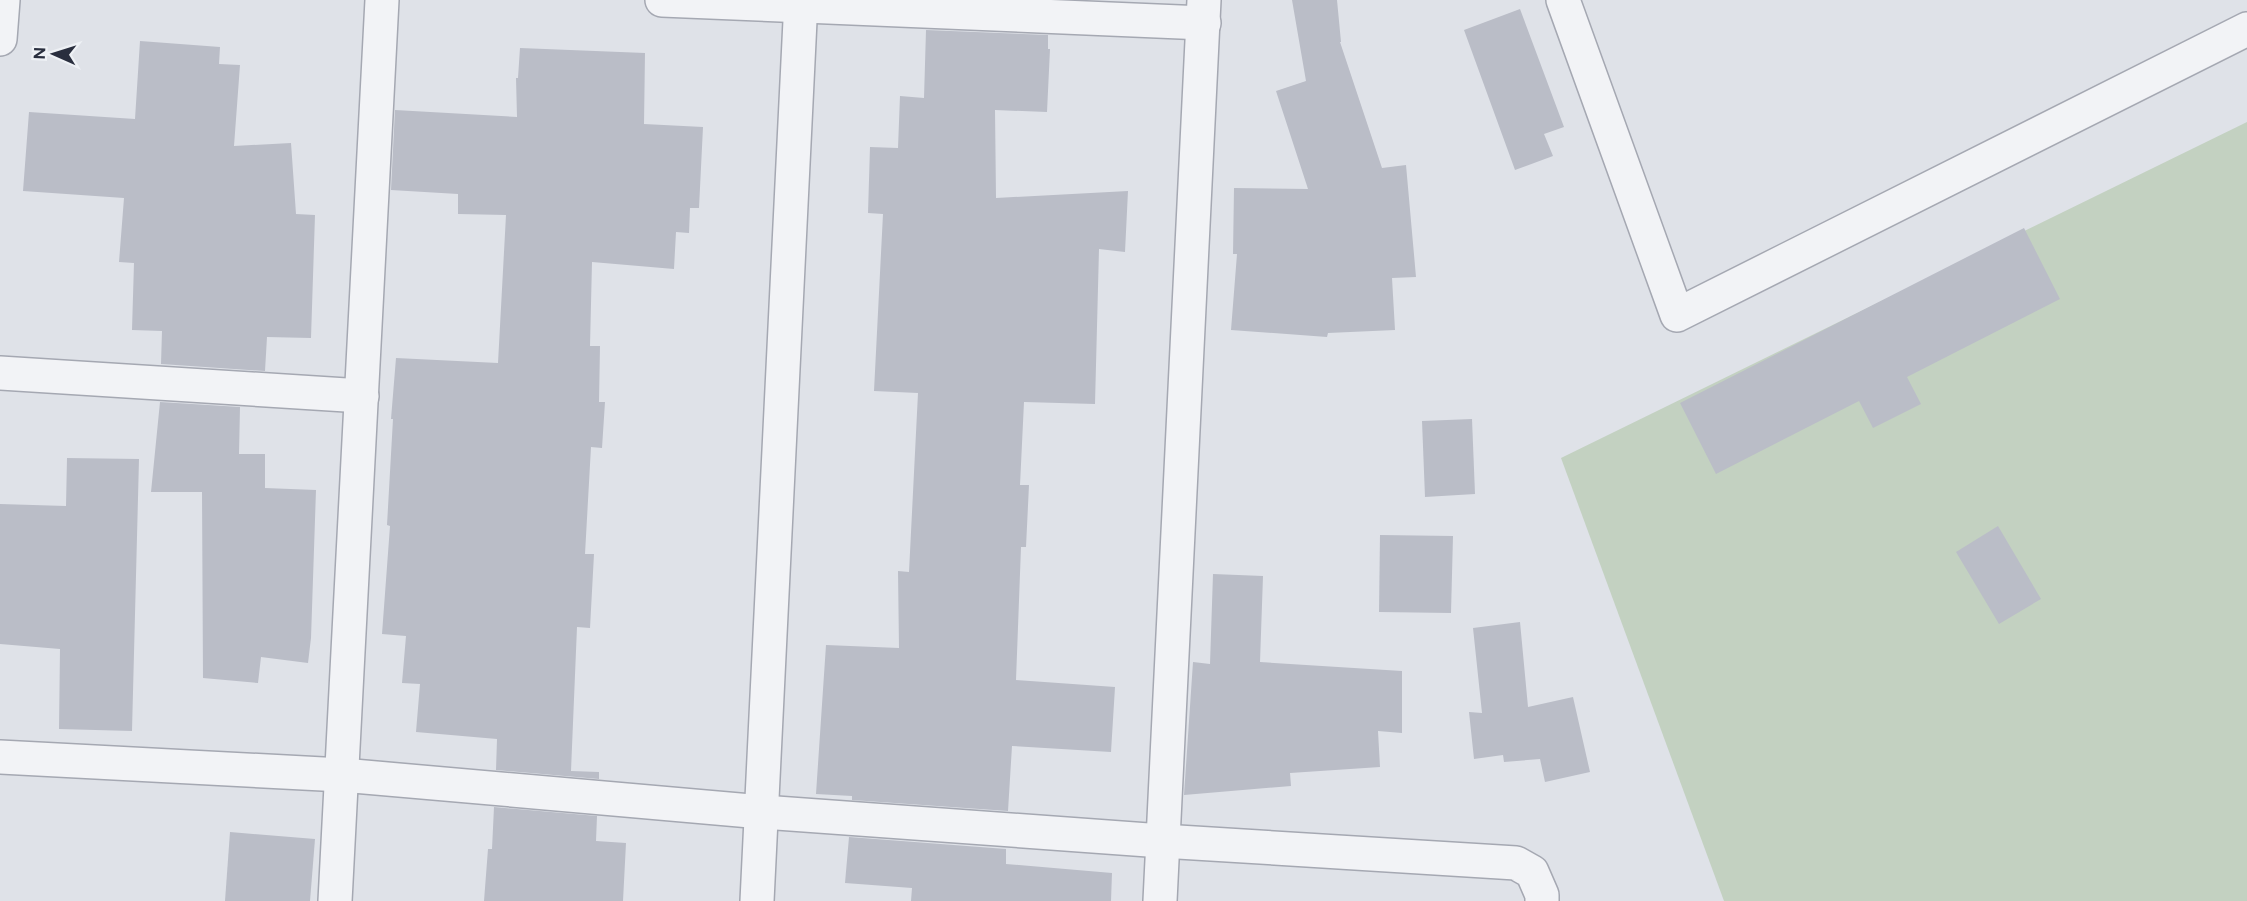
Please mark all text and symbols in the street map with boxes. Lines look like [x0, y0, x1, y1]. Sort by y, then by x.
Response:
north arrow [24, 24, 84, 84]
text: N [30, 47, 49, 60]

